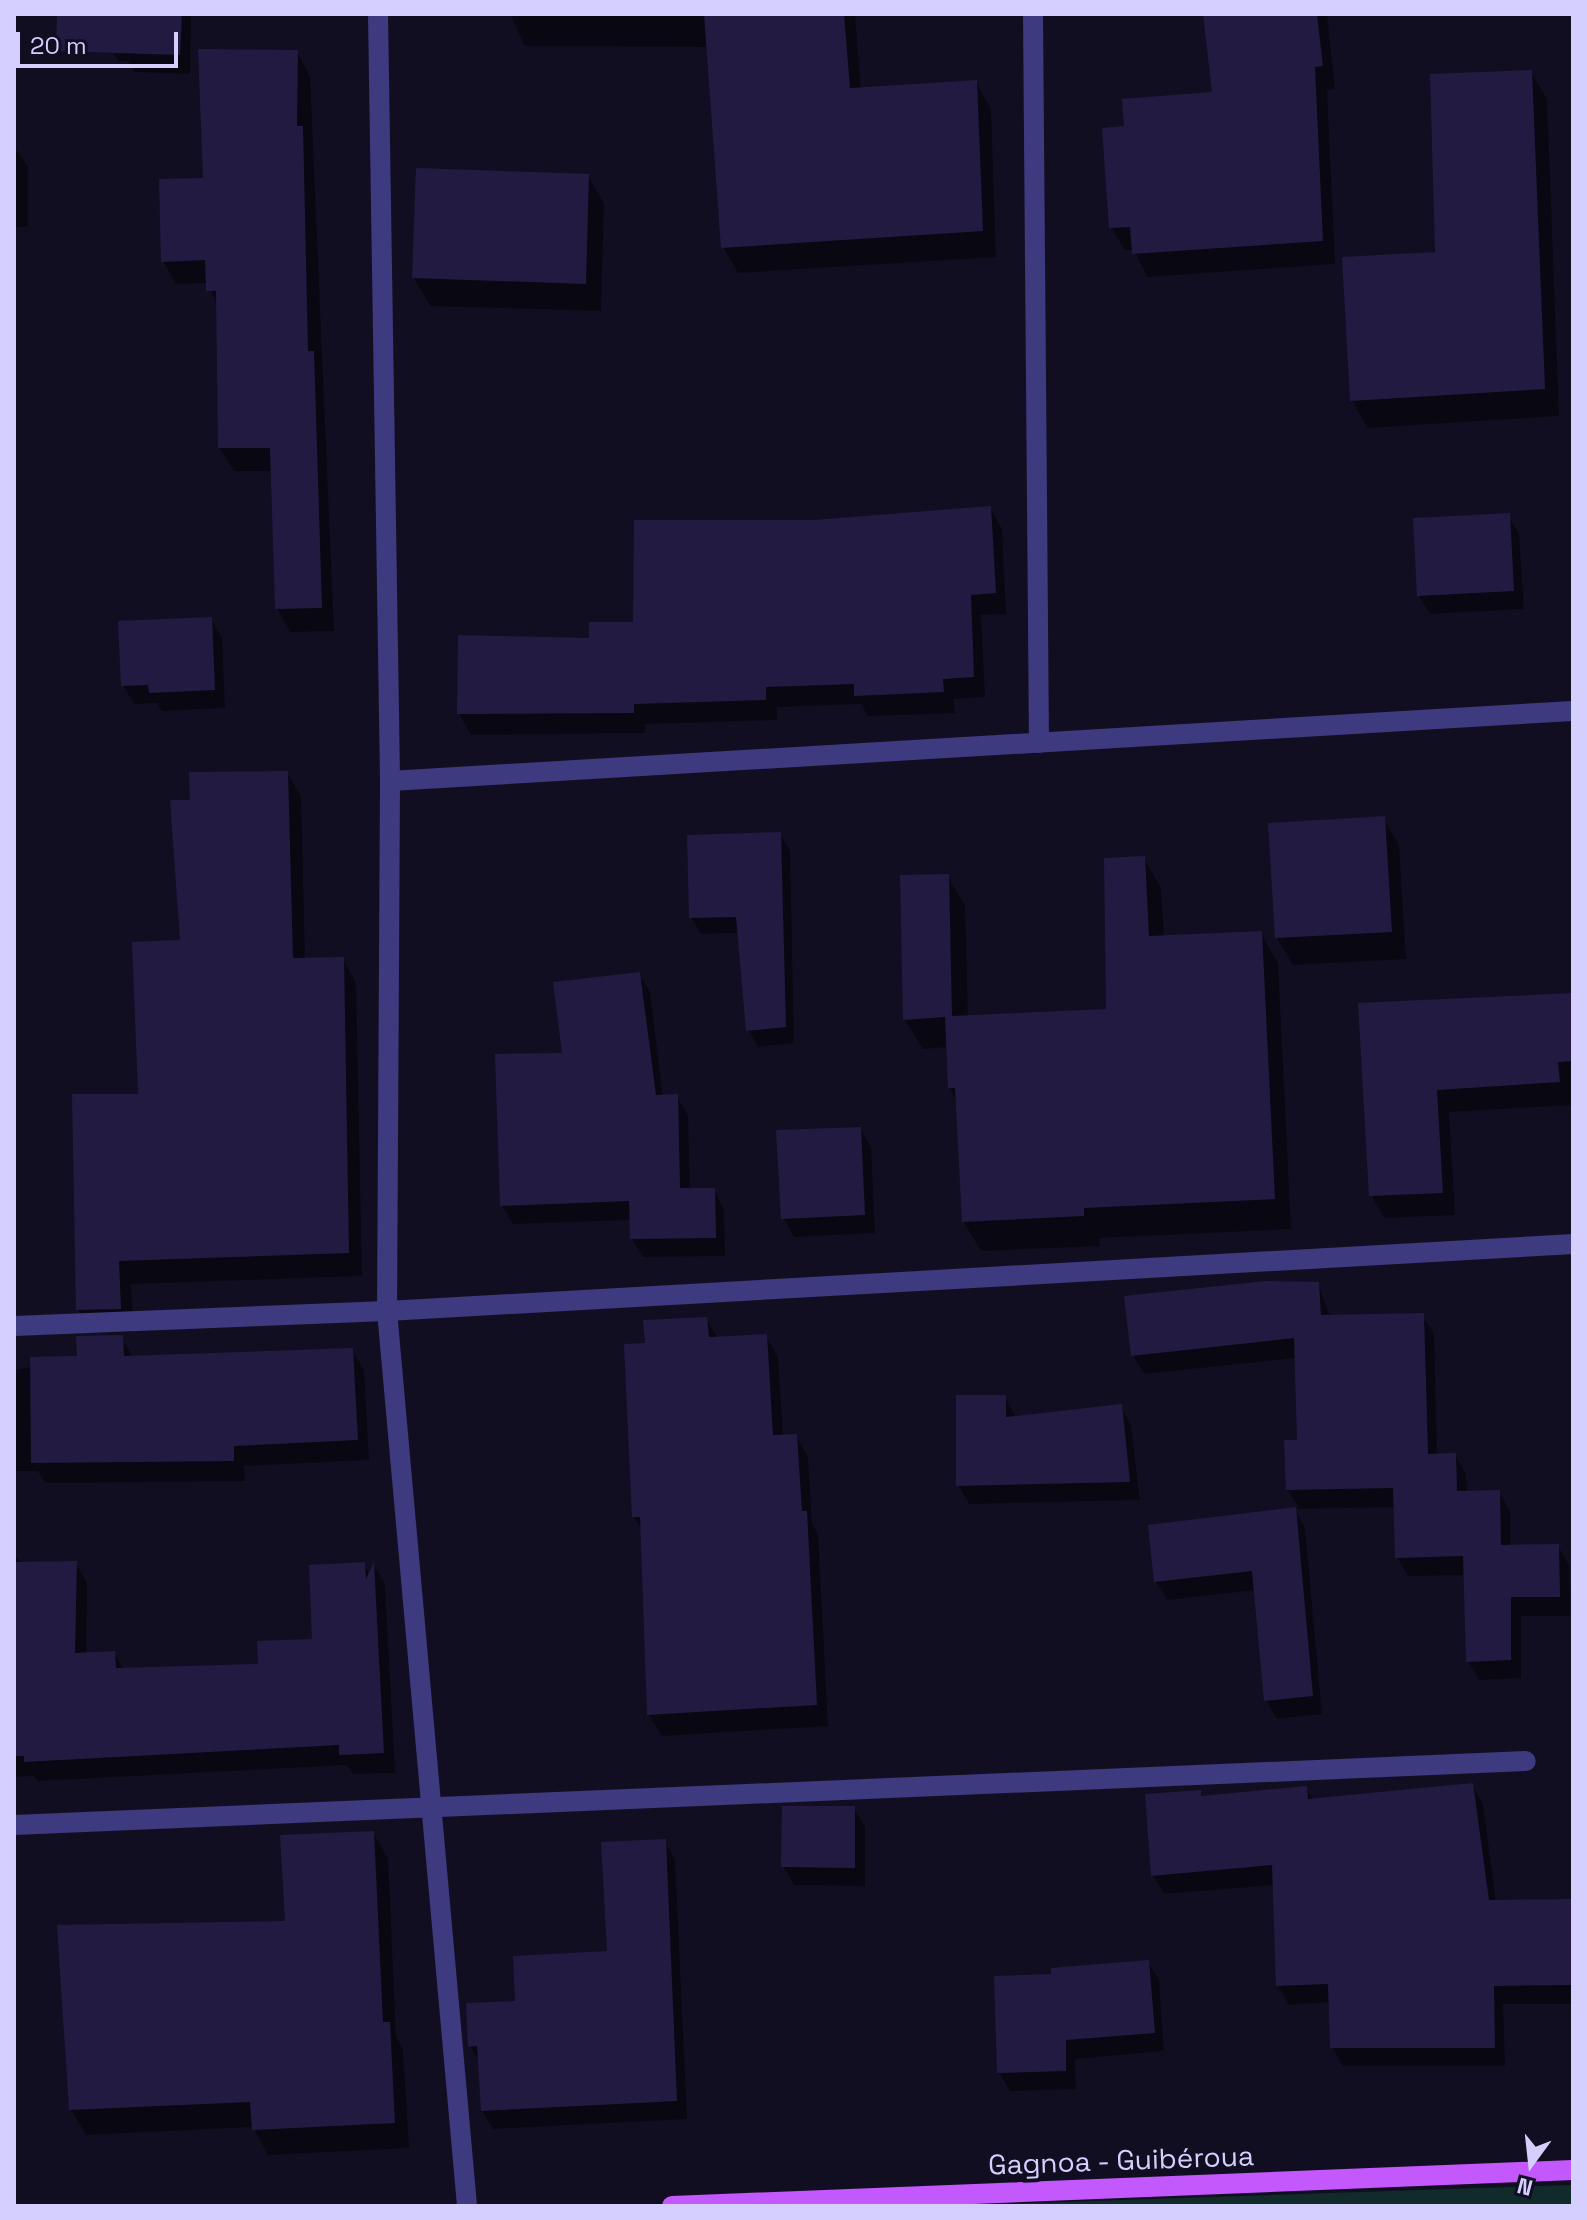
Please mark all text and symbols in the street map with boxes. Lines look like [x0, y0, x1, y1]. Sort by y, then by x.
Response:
scale bar [20, 16, 182, 66]
text: 20 m [30, 30, 87, 61]
north arrow [1491, 2124, 1571, 2204]
street label: Gagnoa - Guibéroua [987, 2139, 1255, 2181]
text: N [1514, 2172, 1536, 2203]

